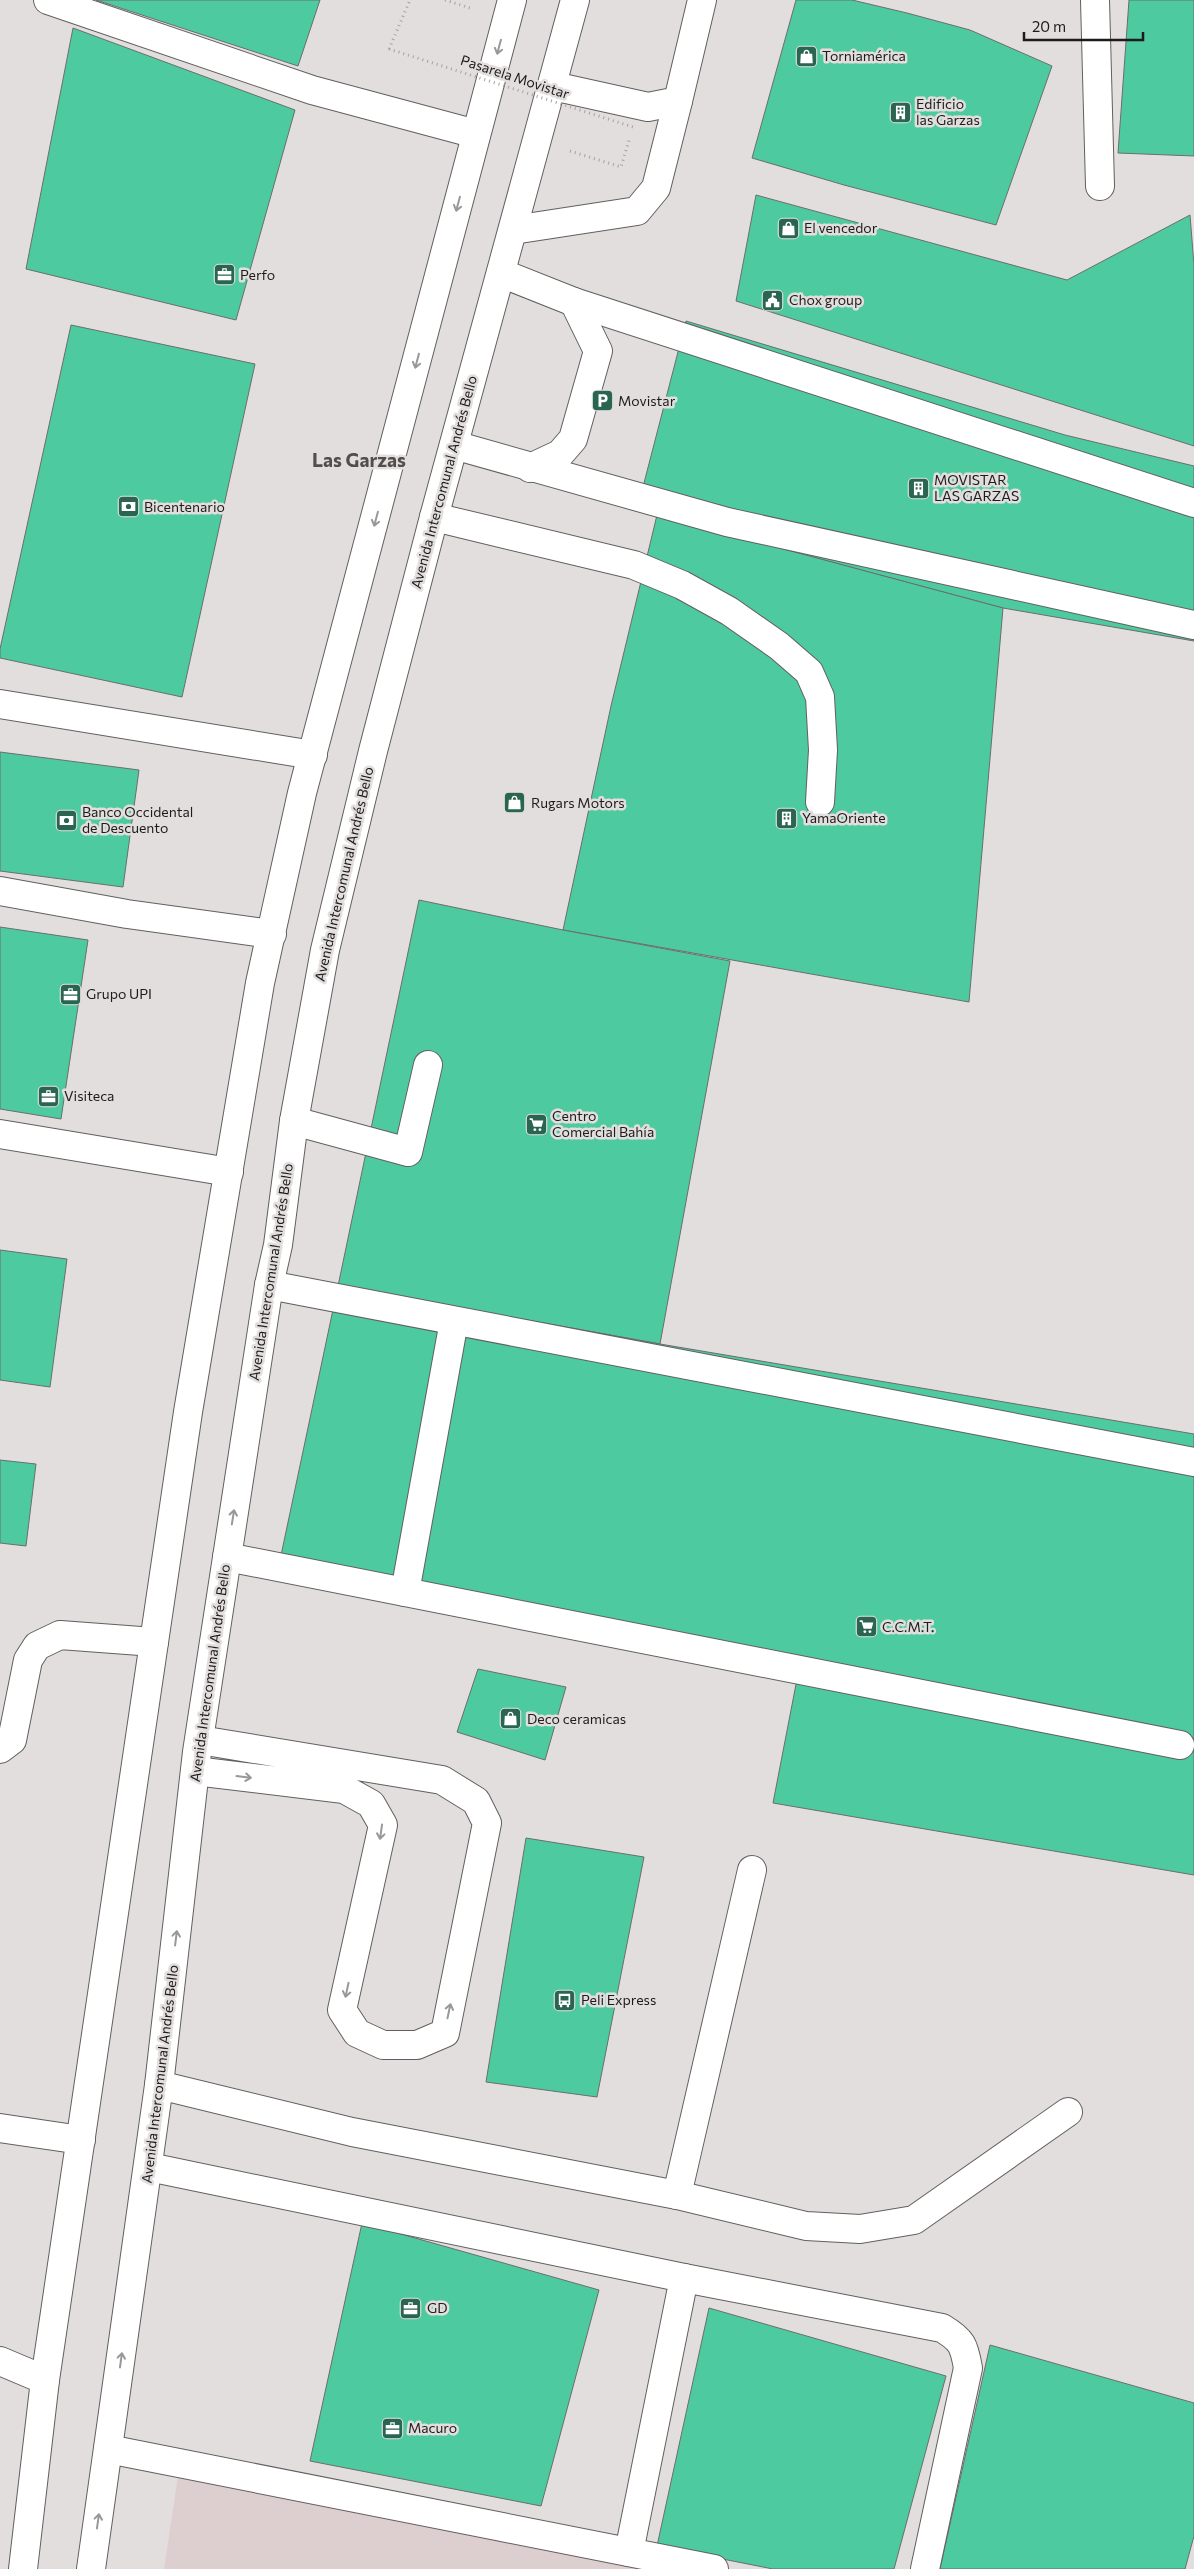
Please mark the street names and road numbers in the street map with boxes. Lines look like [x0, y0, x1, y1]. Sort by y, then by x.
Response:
street label: Pasarela Movistar [459, 51, 572, 102]
street label: Avenida Intercomunal Andrés Bello [407, 374, 480, 590]
street label: Avenida Intercomunal Andrés Bello [311, 765, 377, 983]
street label: Avenida Intercomunal Andrés Bello [245, 1162, 296, 1382]
street label: Avenida Intercomunal Andrés Bello [186, 1563, 233, 1783]
street label: Avenida Intercomunal Andrés Bello [138, 1964, 181, 2184]

